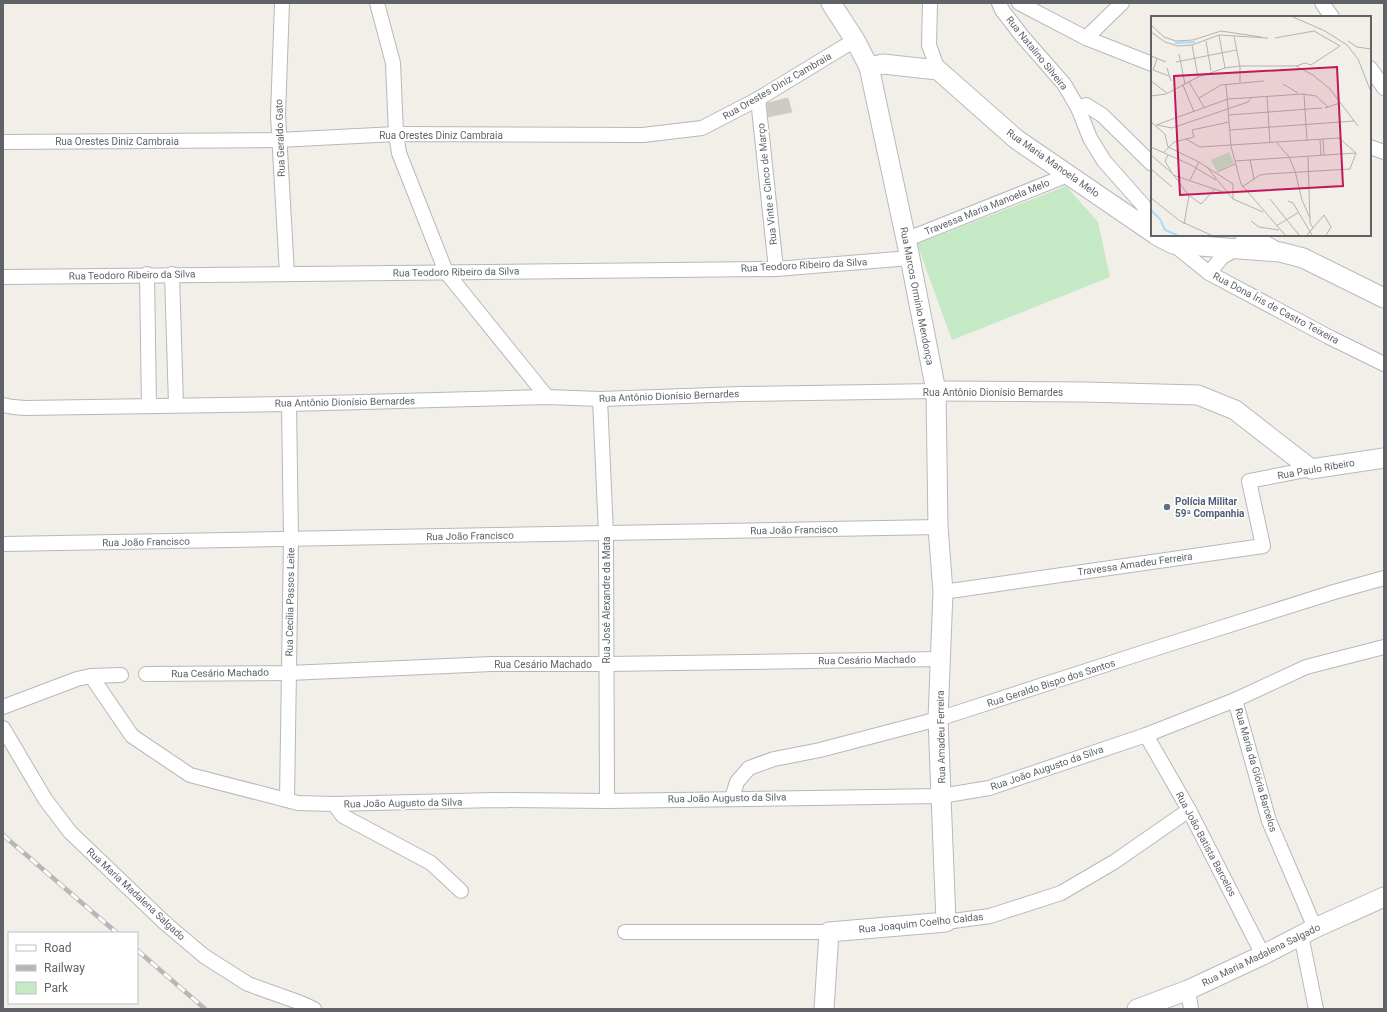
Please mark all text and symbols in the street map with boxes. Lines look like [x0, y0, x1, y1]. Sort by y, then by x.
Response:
street label: Rua Natalino Silveira [1004, 14, 1070, 92]
inset map [1151, 16, 1371, 236]
street label: Rua Orestes Diniz Cambraia [721, 50, 833, 122]
street label: Rua Geraldo Gato [273, 99, 287, 177]
street label: Rua Vinte e Cinco de Março [755, 122, 779, 245]
street label: Rua Maria Manoela Melo [1004, 127, 1102, 199]
street label: Rua Orestes Diniz Cambraia [379, 130, 503, 141]
street label: Rua Orestes Diniz Cambraia [55, 136, 179, 147]
street label: Travessa Maria Manoela Melo [923, 177, 1051, 237]
street label: Rua Marcos Ormínio Mendonça [898, 226, 936, 366]
street label: Rua Teodoro Ribeiro da Silva [740, 256, 868, 274]
street label: Rua Teodoro Ribeiro da Silva [393, 265, 519, 279]
street label: Rua Teodoro Ribeiro da Silva [69, 268, 195, 282]
street label: Rua Dona Íris de Castro Teixeira [1211, 269, 1341, 346]
street label: Rua Antônio Dionísio Bernardes [923, 387, 1063, 398]
street label: Rua Antônio Dionísio Bernardes [599, 388, 739, 404]
street label: Rua Antônio Dionísio Bernardes [275, 395, 415, 409]
street label: Rua Paulo Ribeiro [1276, 457, 1356, 481]
place label: Polícia Militar 59ª Companhia [1175, 496, 1245, 519]
marker: Polícia Militar 59ª Companhia [1162, 502, 1172, 512]
street label: Rua João Francisco [750, 524, 838, 536]
street label: Rua João Francisco [426, 530, 514, 542]
street label: Rua João Francisco [102, 536, 190, 548]
street label: Rua José Alexandre da Mata [601, 536, 612, 664]
street label: Rua Cecília Passos Leite [284, 547, 296, 657]
street label: Travessa Amadeu Ferreira [1077, 550, 1193, 578]
street label: Rua Cesário Machado [818, 654, 916, 666]
street label: Rua Geraldo Bispo dos Santos [986, 657, 1116, 709]
street label: Rua Cesário Machado [494, 659, 592, 670]
street label: Rua Cesário Machado [171, 667, 269, 679]
street label: Rua Amadeu Ferreira [935, 690, 947, 784]
street label: Rua Maria da Glória Barcelos [1233, 707, 1279, 833]
street label: Rua João Augusto da Silva [989, 743, 1105, 793]
street label: Rua João Batista Barcelos [1174, 790, 1238, 898]
street label: Rua João Augusto da Silva [668, 791, 786, 805]
street label: Rua João Augusto da Silva [344, 796, 462, 810]
street label: Rua Maria Madalena Salgado [85, 846, 188, 943]
street label: Rua Joaquim Coelho Caldas [858, 911, 984, 935]
street label: Rua Maria Madalena Salgado [1200, 921, 1322, 988]
legend [8, 932, 138, 1004]
text: Road [44, 941, 72, 955]
text: Railway [44, 961, 85, 975]
text: Park [44, 981, 69, 995]

